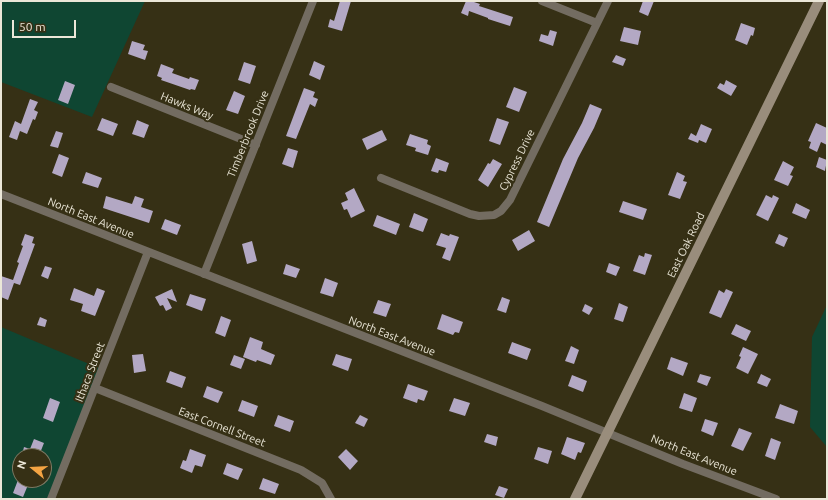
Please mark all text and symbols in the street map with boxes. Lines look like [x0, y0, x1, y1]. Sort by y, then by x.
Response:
scale bar [14, 12, 78, 38]
text: 50 m [19, 20, 46, 33]
street label: Hawks Way [159, 89, 215, 123]
street label: Timberbrook Drive [225, 89, 271, 179]
street label: Cypress Drive [496, 127, 538, 193]
street label: North East Avenue [46, 195, 136, 241]
street label: East Oak Road [664, 210, 708, 280]
street label: North East Avenue [347, 313, 437, 359]
street label: Ithaca Street [73, 340, 107, 404]
street label: East Cornell Street [177, 404, 267, 450]
street label: North East Avenue [649, 432, 739, 478]
north arrow [12, 448, 52, 488]
text: N [15, 459, 29, 470]

